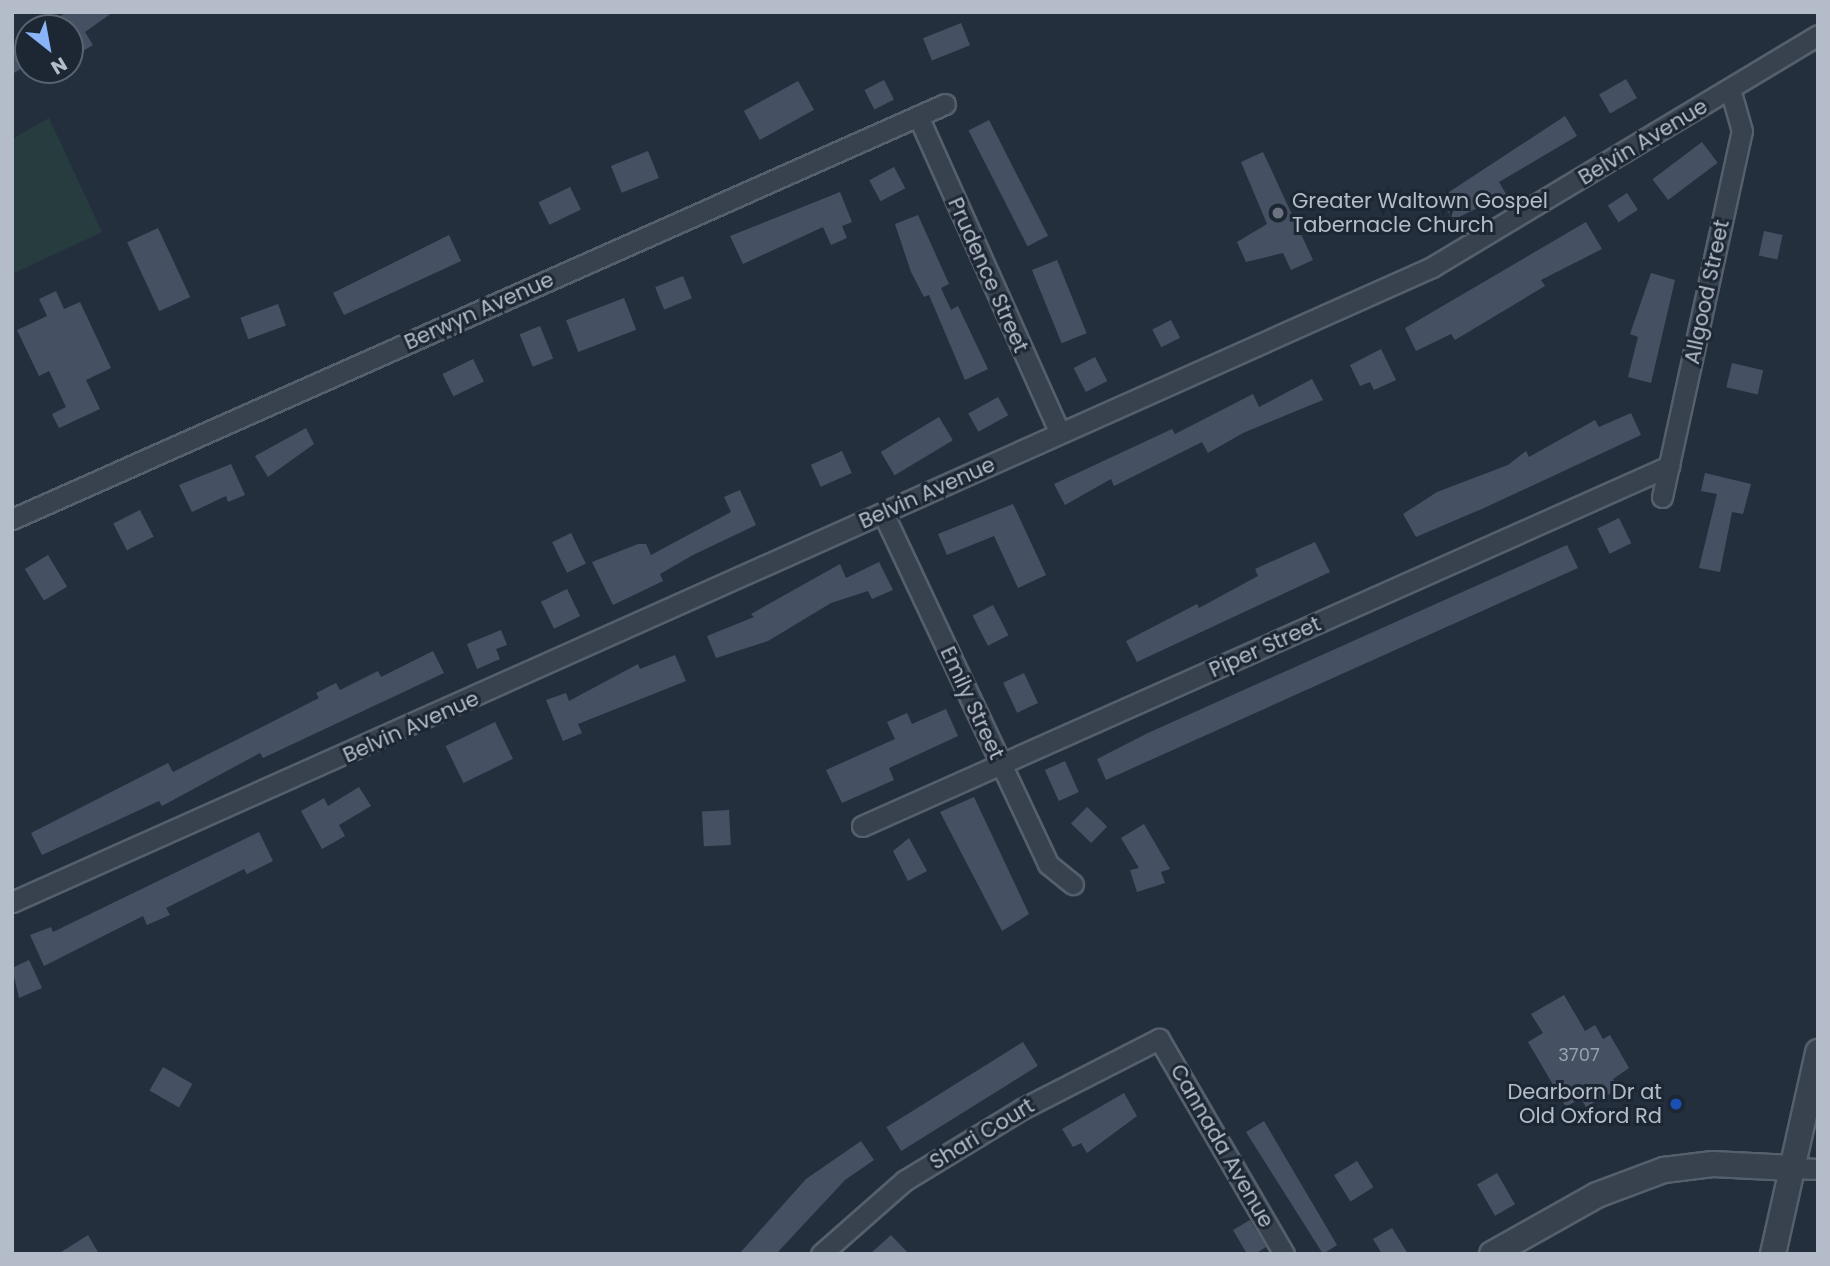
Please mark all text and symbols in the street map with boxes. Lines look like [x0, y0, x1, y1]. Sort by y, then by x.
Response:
north arrow [14, 14, 84, 84]
text: N [46, 50, 72, 81]
street label: Belvin Avenue [1574, 94, 1712, 190]
place label: Greater Waltown Gospel Tabernacle Church [1292, 188, 1548, 238]
street label: Prudence Street [943, 194, 1033, 356]
marker: Greater Waltown Gospel Tabernacle Church [1270, 205, 1286, 221]
street label: Allgood Street [1679, 218, 1735, 366]
street label: Berwyn Avenue [400, 267, 558, 355]
street label: Belvin Avenue [855, 452, 999, 534]
street label: Piper Street [1205, 611, 1325, 683]
street label: Emily Street [935, 643, 1009, 763]
street label: Belvin Avenue [339, 686, 483, 768]
house number: 3707 [1558, 1044, 1600, 1066]
street label: Cannada Avenue [1165, 1060, 1279, 1232]
place label: Dearborn Dr at Old Oxford Rd [1507, 1079, 1662, 1129]
street label: Shari Court [925, 1093, 1039, 1175]
marker: Dearborn Dr at Old Oxford Rd [1668, 1096, 1684, 1112]

